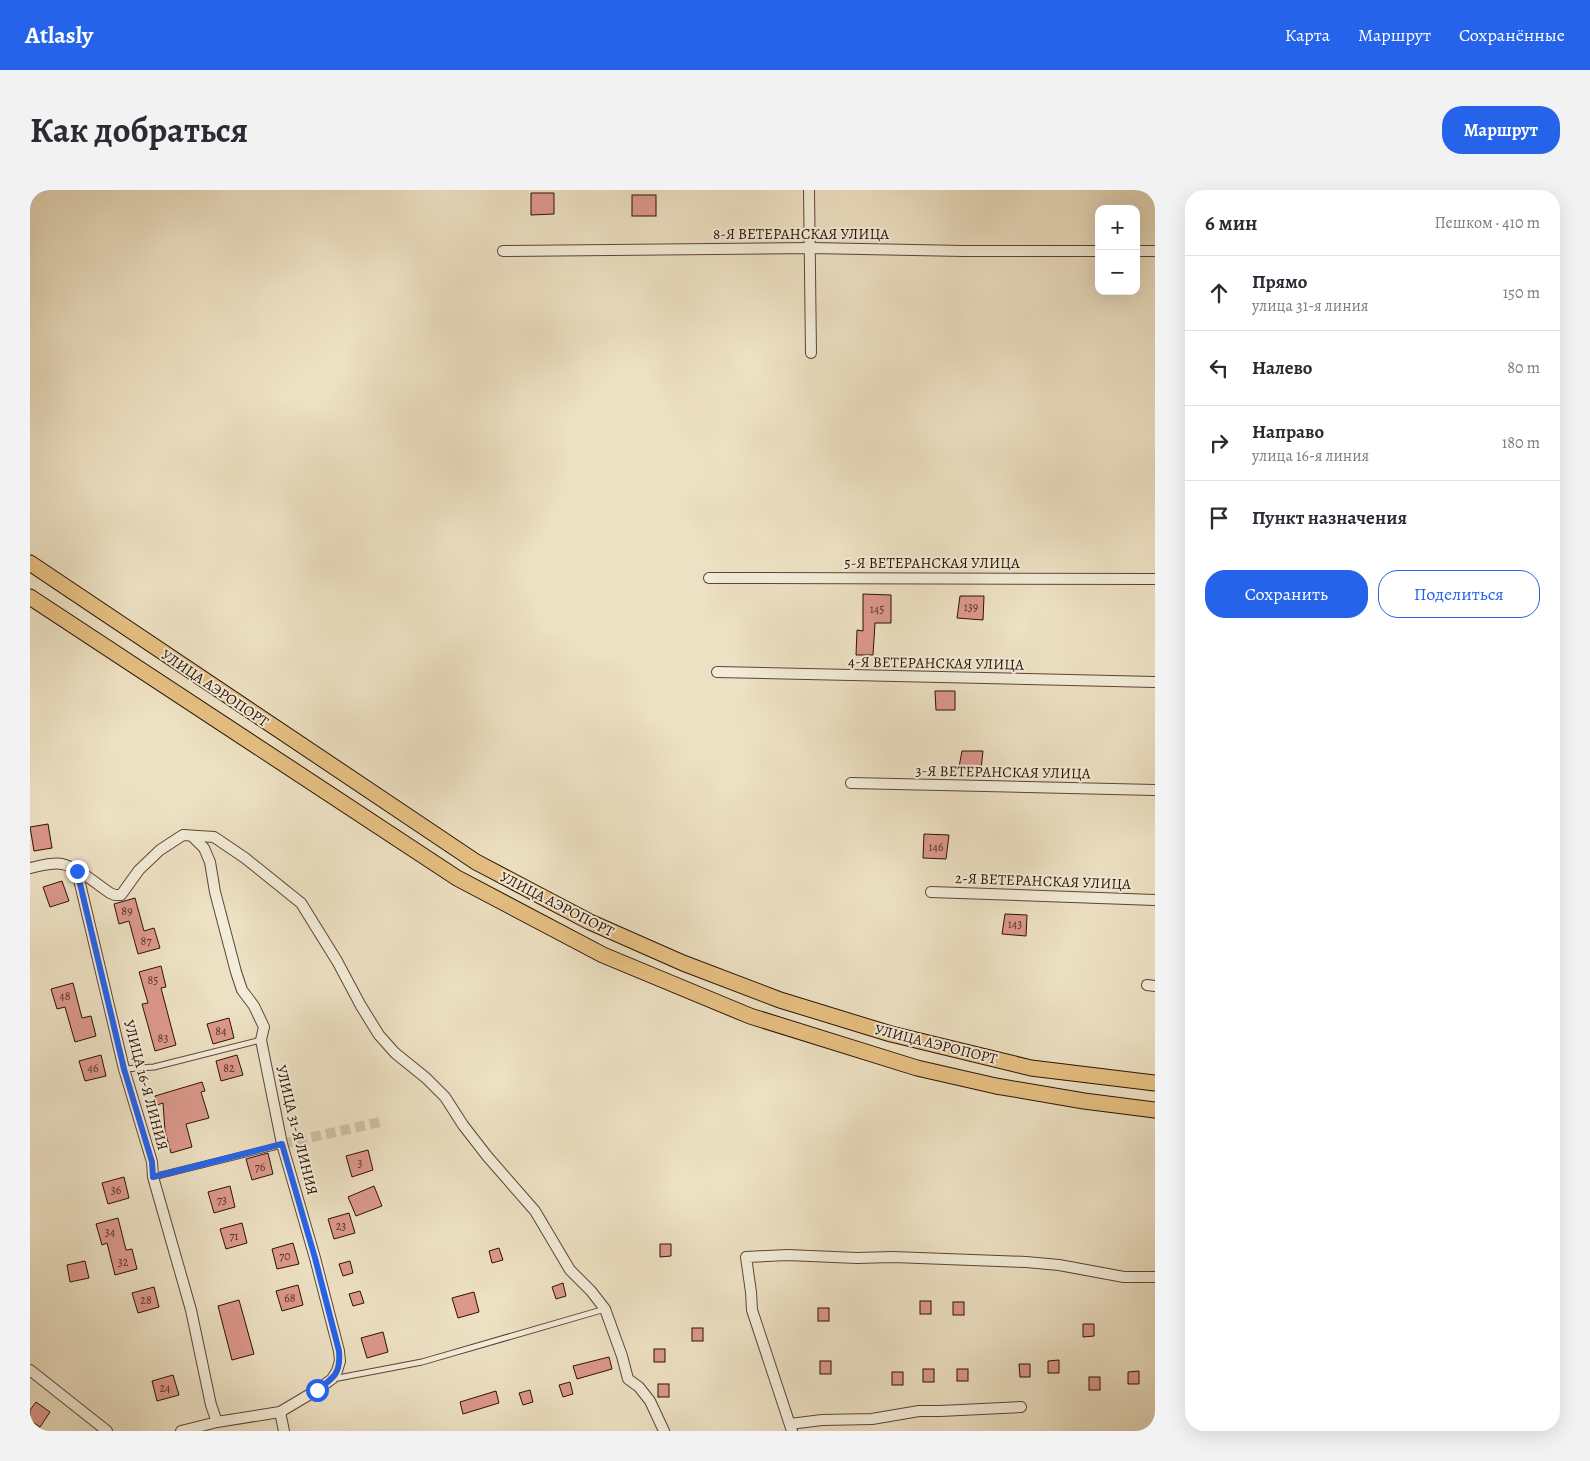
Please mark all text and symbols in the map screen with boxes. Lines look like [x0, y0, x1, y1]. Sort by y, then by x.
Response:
text: Atlasly [25, 19, 93, 51]
text: Карта [1285, 23, 1330, 47]
text: Маршрут [1358, 23, 1431, 47]
text: Сохранённые [1459, 23, 1565, 47]
text: Как добраться [30, 106, 248, 154]
button: Маршрут [1442, 106, 1560, 154]
map controls [1095, 205, 1140, 295]
button: + [1095, 205, 1140, 250]
text: 6 мин [1205, 209, 1257, 237]
text: Пешком · 410 m [1435, 212, 1540, 234]
street label: 8-Я ВЕТЕРАНСКАЯ УЛИЦА [713, 224, 889, 244]
button: − [1095, 250, 1140, 295]
text: Прямо [1252, 269, 1307, 295]
icon: ahead [1205, 279, 1233, 307]
text: 150 m [1503, 282, 1540, 304]
text: улица 31-я линия [1252, 295, 1369, 317]
icon: left [1205, 354, 1233, 382]
text: Налево [1252, 355, 1312, 381]
text: 80 m [1507, 357, 1540, 379]
text: Направо [1252, 419, 1324, 445]
icon: right [1205, 429, 1233, 457]
text: 180 m [1502, 432, 1540, 454]
text: улица 16-я линия [1252, 445, 1369, 467]
icon: arrive [1205, 504, 1233, 532]
text: Пункт назначения [1252, 505, 1407, 531]
street label: 5-Я ВЕТЕРАНСКАЯ УЛИЦА [844, 553, 1020, 573]
button: Сохранить [1205, 570, 1368, 618]
button: Поделиться [1378, 570, 1540, 618]
house number: 139 [964, 599, 978, 615]
house number: 145 [870, 601, 884, 617]
street label: УЛИЦА АЭРОПОРТ [157, 645, 273, 732]
street label: 4-Я ВЕТЕРАНСКАЯ УЛИЦА [848, 651, 1024, 675]
street label: 3-Я ВЕТЕРАНСКАЯ УЛИЦА [915, 760, 1091, 784]
house number: 146 [928, 839, 944, 855]
route end [66, 860, 89, 883]
street label: УЛИЦА АЭРОПОРТ [496, 867, 618, 942]
street label: 2-Я ВЕТЕРАНСКАЯ УЛИЦА [955, 868, 1132, 894]
house number: 89 [121, 903, 133, 919]
house number: 143 [1008, 916, 1022, 932]
house number: 87 [141, 933, 152, 949]
house number: 85 [148, 972, 158, 988]
house number: 48 [59, 988, 71, 1004]
street label: УЛИЦА 16-Я ЛИНИЯ [119, 1018, 173, 1152]
street label: УЛИЦА АЭРОПОРТ [873, 1019, 1000, 1069]
house number: 84 [215, 1023, 227, 1039]
house number: 83 [158, 1030, 168, 1046]
house number: 46 [88, 1060, 99, 1076]
house number: 82 [223, 1060, 235, 1076]
street label: УЛИЦА 31-Я ЛИНИЯ [271, 1063, 323, 1197]
house number: 3 [358, 1155, 363, 1171]
house number: 76 [255, 1159, 266, 1175]
house number: 36 [111, 1182, 122, 1198]
house number: 73 [217, 1192, 227, 1208]
house number: 23 [336, 1218, 346, 1234]
house number: 34 [105, 1224, 116, 1240]
house number: 71 [229, 1228, 239, 1244]
house number: 70 [279, 1248, 291, 1264]
house number: 32 [118, 1254, 129, 1270]
house number: 68 [284, 1290, 296, 1306]
house number: 28 [140, 1292, 152, 1308]
route start [306, 1379, 329, 1402]
house number: 24 [159, 1380, 171, 1396]

